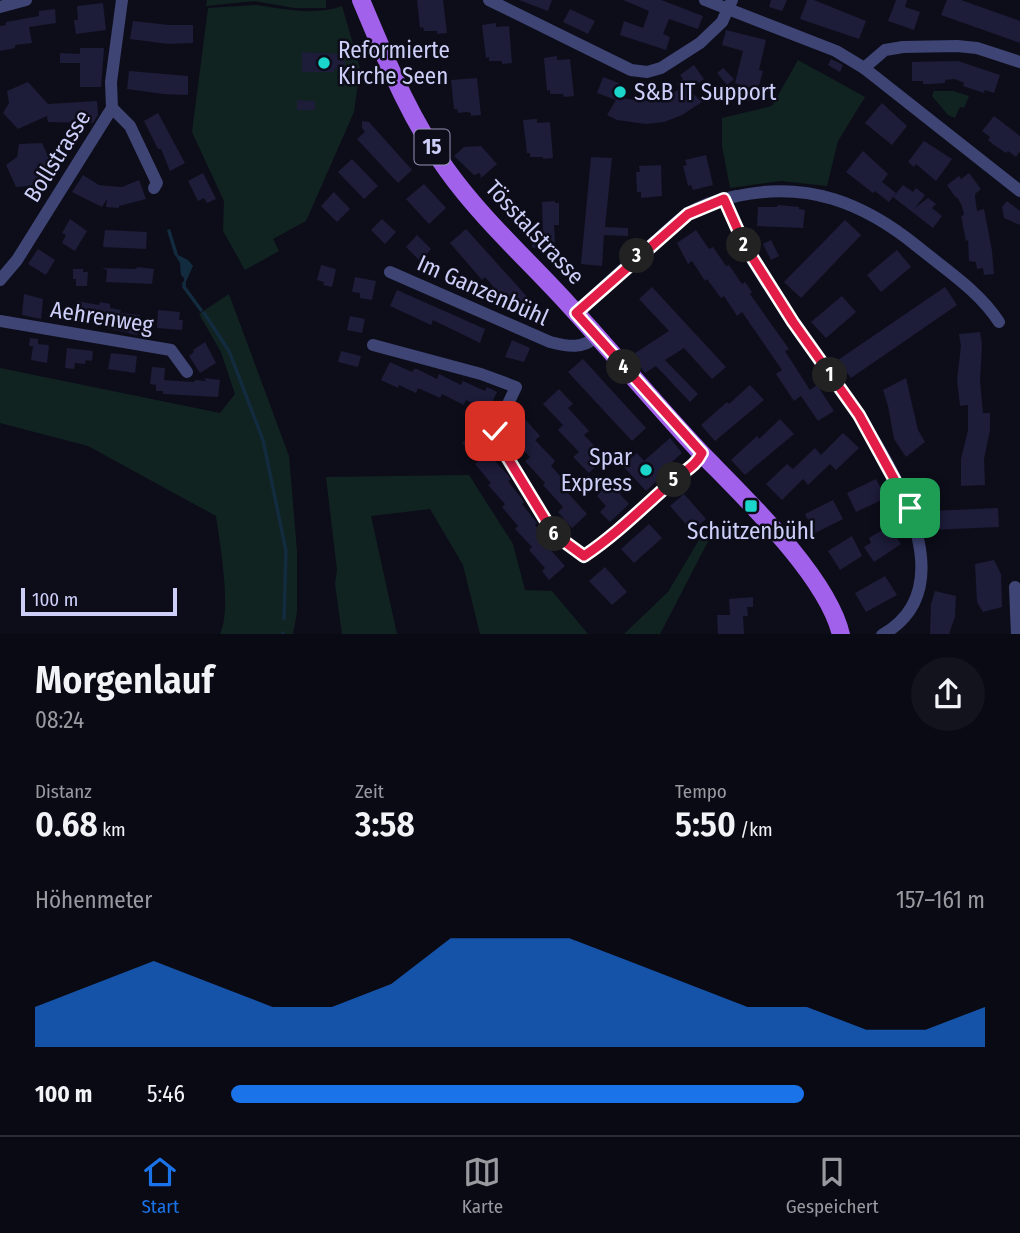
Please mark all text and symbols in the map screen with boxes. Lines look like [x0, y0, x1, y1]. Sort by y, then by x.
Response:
place label: Reformierte Kirche Seen [338, 36, 450, 90]
marker: Reformierte Kirche Seen [316, 55, 332, 71]
place label: S&B IT Support [634, 78, 777, 106]
marker: S&B IT Support [612, 84, 628, 100]
street label: Bollstrasse [18, 105, 96, 207]
road number: 15 [414, 130, 450, 164]
street label: Tösstalstrasse [480, 174, 590, 290]
pin: 2 [726, 228, 762, 262]
text: 2 [739, 233, 748, 256]
pin: 3 [620, 238, 654, 274]
text: 3 [632, 244, 641, 267]
street label: Im Ganzenbühl [413, 249, 553, 331]
street label: Aehrenweg [49, 295, 156, 339]
pin: 4 [606, 350, 642, 384]
text: 4 [619, 355, 628, 378]
pin: 1 [812, 358, 848, 392]
text: 1 [825, 363, 834, 386]
pin [465, 401, 525, 461]
icon: check [476, 412, 514, 450]
place label: Spar Express [561, 443, 632, 497]
marker: Spar Express [638, 462, 654, 478]
pin: 5 [656, 462, 692, 498]
text: 5 [669, 468, 678, 491]
pin [880, 478, 940, 538]
icon: arrive [891, 489, 929, 527]
marker: Schützenbühl [743, 498, 759, 514]
pin: 6 [536, 516, 572, 552]
place label: Schützenbühl [687, 517, 815, 545]
text: 6 [549, 522, 558, 545]
scale bar [21, 586, 177, 617]
text: 100 m [32, 588, 78, 611]
text: Morgenlauf [35, 657, 214, 703]
button: share [911, 657, 985, 731]
text: 08:24 [35, 706, 84, 734]
text: Distanz [35, 780, 92, 803]
text: Zeit [355, 780, 384, 803]
text: Tempo [675, 780, 727, 803]
text: 0.68 [35, 803, 98, 845]
text: 3:58 [355, 803, 415, 845]
text: 5:50 [675, 803, 736, 845]
text: km [98, 818, 126, 841]
text: /km [736, 818, 773, 841]
text: Höhenmeter [35, 886, 152, 914]
text: 157–161 m [896, 886, 985, 914]
text: 100 m [35, 1080, 92, 1108]
text: 5:46 [147, 1080, 185, 1108]
tab: Start [141, 1153, 179, 1218]
tab: Karte [462, 1153, 503, 1218]
tab: Gespeichert [786, 1153, 879, 1218]

